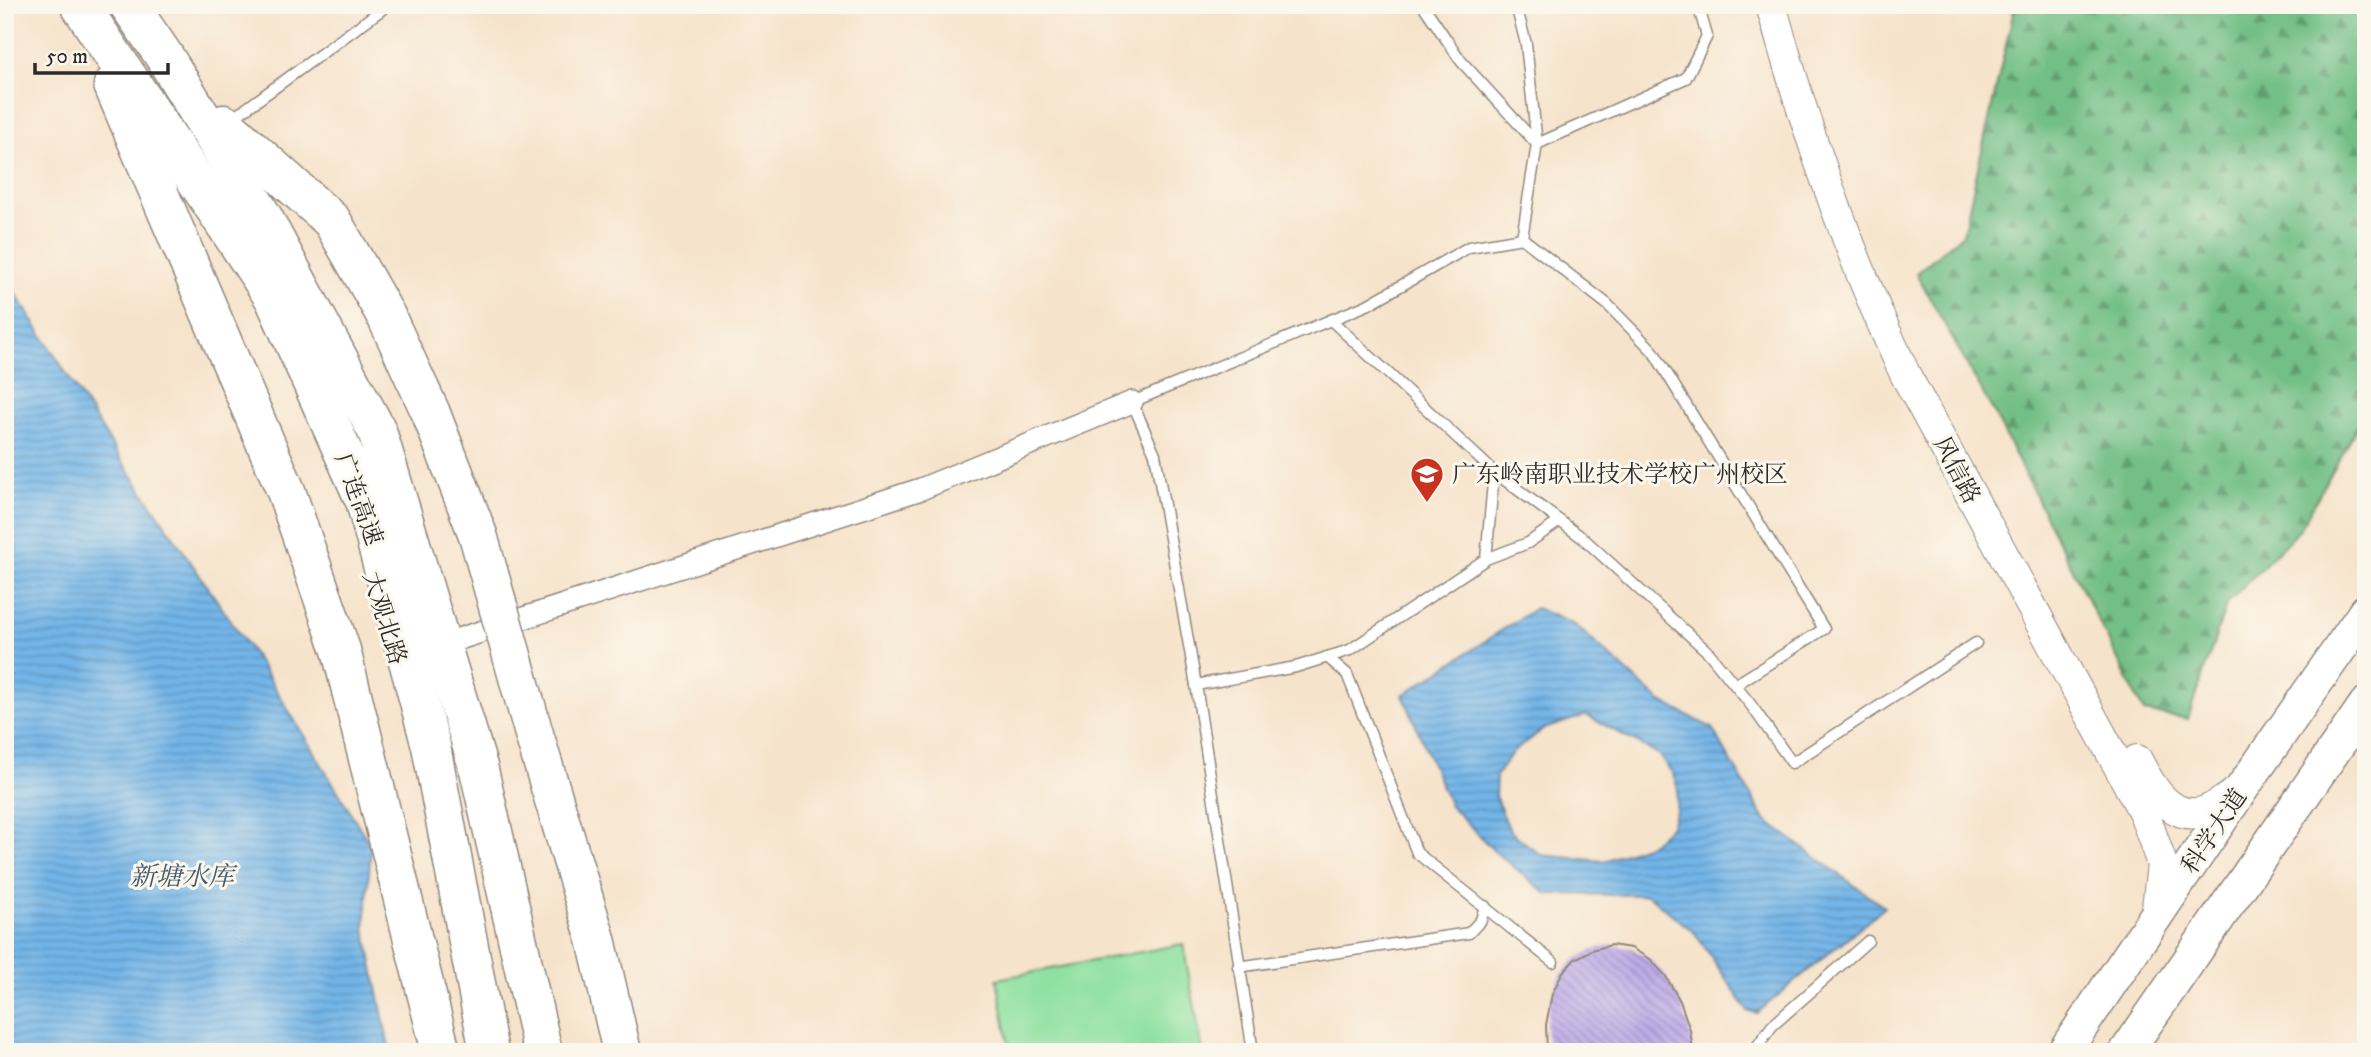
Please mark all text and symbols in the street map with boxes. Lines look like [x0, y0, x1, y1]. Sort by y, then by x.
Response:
scale bar [35, 32, 168, 76]
text: 50 m [46, 44, 88, 70]
street label: 风信路 [1926, 432, 1986, 509]
street label: 广连高速 [328, 449, 389, 550]
school or university icon: 广东岭南职业技术学校广州校区 [1408, 455, 1446, 504]
place label: 广东岭南职业技术学校广州校区 [1452, 460, 1788, 490]
street label: 大观北路 [356, 568, 412, 669]
street label: 科学大道 [2176, 783, 2254, 880]
water label: 新塘水库 [130, 861, 238, 894]

